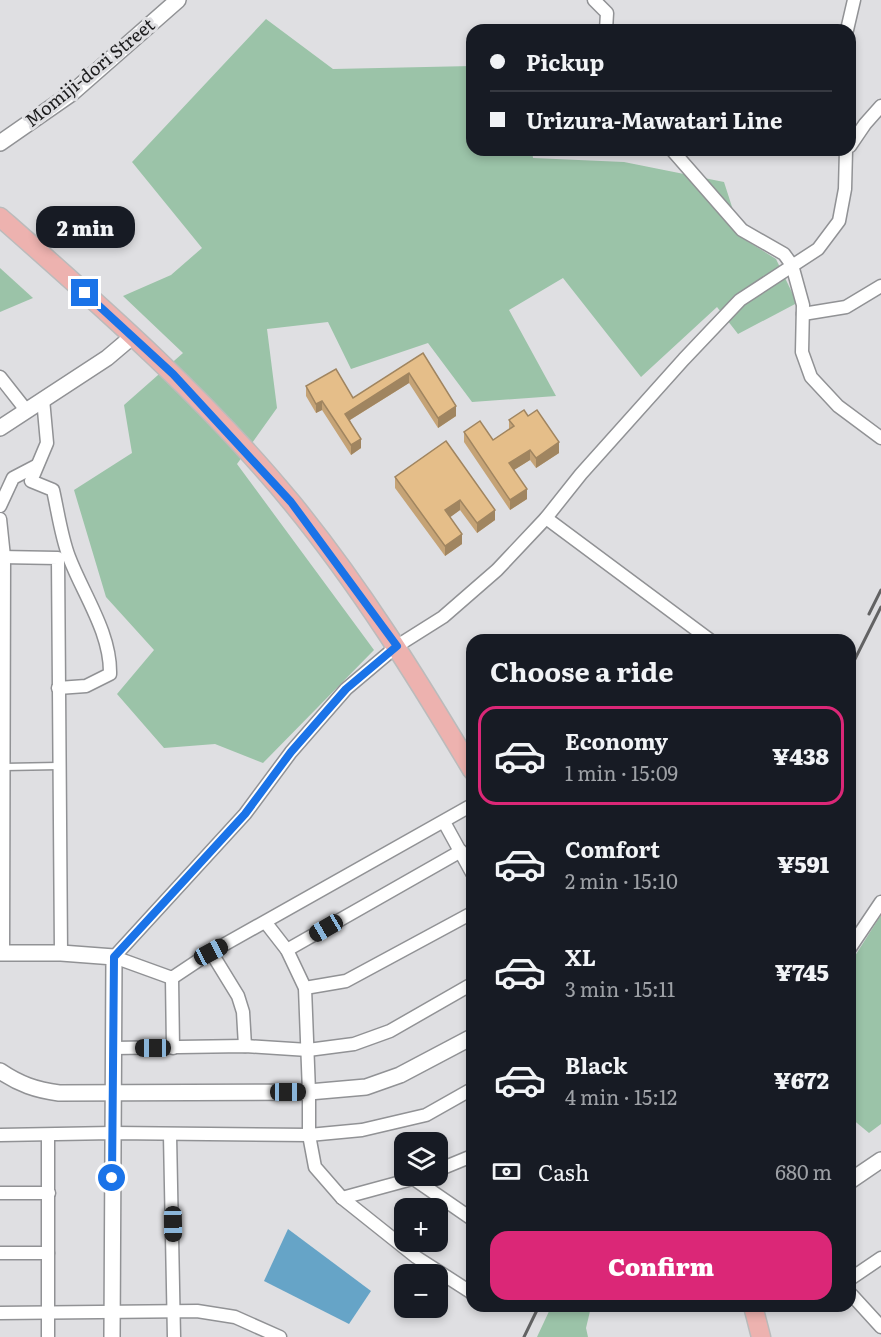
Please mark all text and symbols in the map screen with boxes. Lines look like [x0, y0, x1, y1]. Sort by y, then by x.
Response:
street label: Momiji-dori Street [18, 10, 160, 133]
text: Pickup [526, 45, 604, 78]
text: Urizura-Mawatari Line [526, 103, 782, 136]
callout: 2 min [36, 206, 134, 248]
text: 2 min [57, 212, 114, 242]
route end [71, 279, 98, 306]
text: Choose a ride [490, 650, 673, 690]
text: Economy [565, 724, 668, 757]
icon: car [493, 729, 547, 783]
text: ¥438 [772, 739, 829, 772]
text: 1 min · 15:09 [565, 757, 678, 787]
text: Comfort [565, 832, 660, 865]
icon: car [493, 837, 547, 891]
text: ¥591 [777, 847, 829, 880]
text: 2 min · 15:10 [565, 865, 678, 895]
car [306, 911, 346, 945]
car [191, 936, 231, 968]
text: XL [565, 940, 596, 973]
icon: car [493, 945, 547, 999]
text: ¥745 [775, 955, 829, 988]
text: 3 min · 15:11 [565, 973, 675, 1003]
car [135, 1039, 171, 1057]
text: Black [565, 1048, 627, 1081]
icon: car [493, 1053, 547, 1107]
text: ¥672 [774, 1063, 829, 1096]
text: 4 min · 15:12 [565, 1081, 677, 1111]
car [270, 1083, 306, 1101]
map controls [394, 1132, 448, 1318]
button: layers [394, 1132, 448, 1186]
icon: cash [490, 1155, 523, 1188]
text: Cash [538, 1155, 589, 1188]
text: 680 m [775, 1156, 832, 1186]
route start [98, 1164, 125, 1191]
button: + [394, 1198, 448, 1252]
car [164, 1206, 182, 1242]
button: Confirm [490, 1231, 832, 1300]
button: − [394, 1264, 448, 1318]

